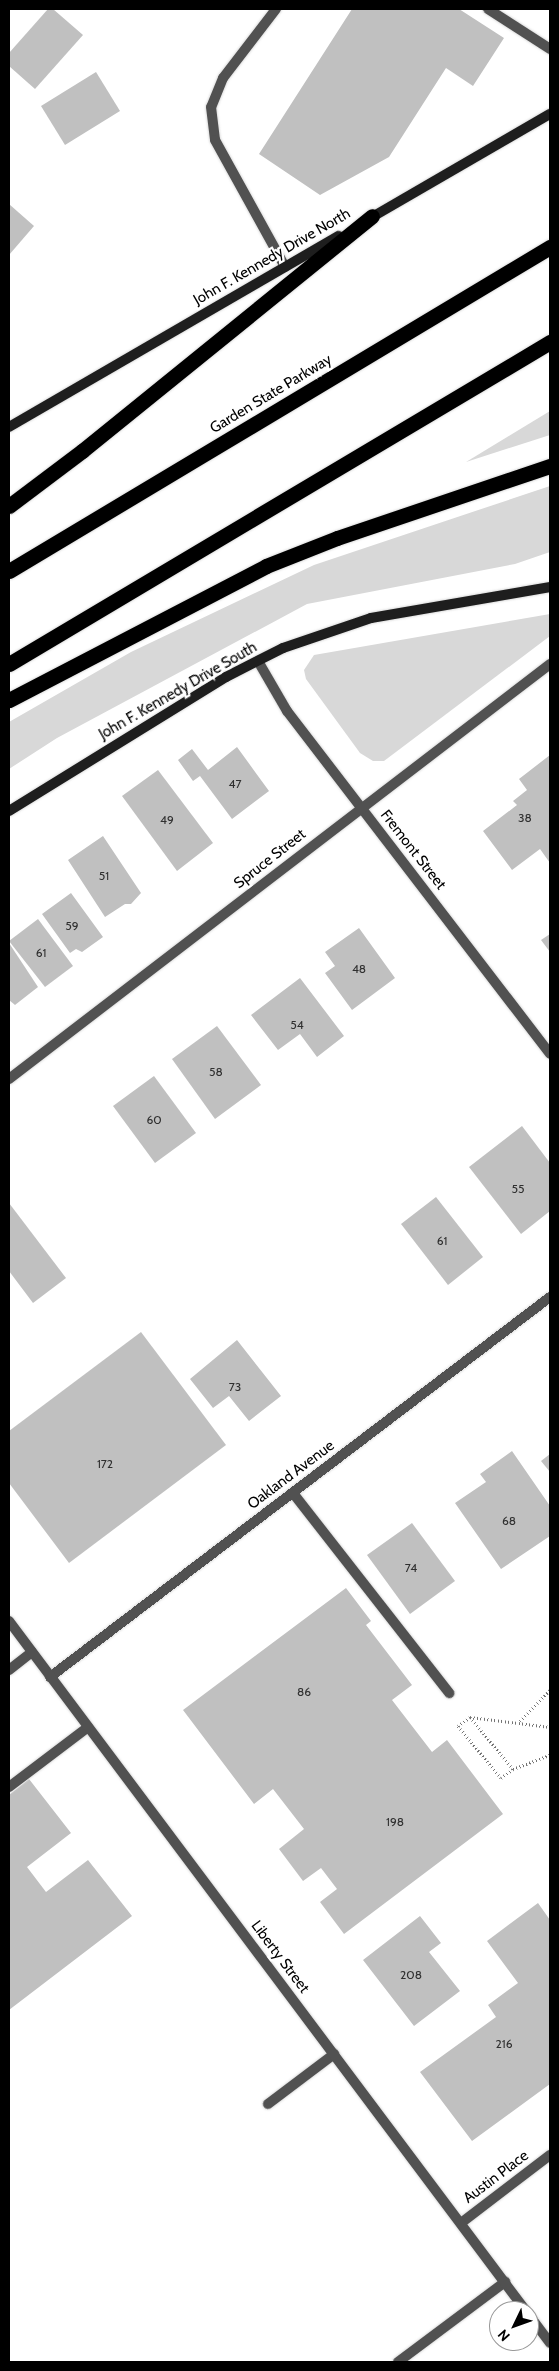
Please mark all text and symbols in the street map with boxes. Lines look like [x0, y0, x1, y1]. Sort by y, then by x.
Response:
street label: John F. Kennedy Drive North [190, 205, 354, 309]
street label: Garden State Parkway [207, 351, 335, 437]
street label: John F. Kennedy Drive South [96, 638, 260, 744]
house number: 47 [229, 777, 241, 791]
street label: Fremont Street [376, 807, 450, 893]
house number: 38 [518, 811, 532, 825]
house number: 49 [160, 813, 174, 827]
street label: Spruce Street [231, 825, 309, 893]
house number: 51 [99, 869, 109, 883]
house number: 59 [65, 919, 79, 933]
house number: 61 [36, 946, 46, 960]
house number: 48 [352, 962, 366, 976]
house number: 54 [290, 1018, 304, 1032]
house number: 58 [209, 1065, 223, 1079]
house number: 60 [146, 1113, 162, 1127]
house number: 55 [512, 1182, 524, 1196]
house number: 61 [437, 1234, 447, 1248]
house number: 73 [229, 1380, 241, 1394]
street label: Oakland Avenue [244, 1437, 338, 1513]
house number: 172 [97, 1457, 113, 1471]
house number: 68 [502, 1514, 516, 1528]
house number: 74 [405, 1561, 417, 1575]
house number: 86 [297, 1685, 311, 1699]
house number: 198 [386, 1815, 404, 1829]
street label: Liberty Street [247, 1917, 313, 1997]
house number: 208 [400, 1968, 422, 1982]
house number: 216 [495, 2037, 513, 2051]
street label: Austin Place [460, 2147, 532, 2207]
north arrow [489, 2301, 539, 2351]
text: N [494, 2326, 514, 2345]

